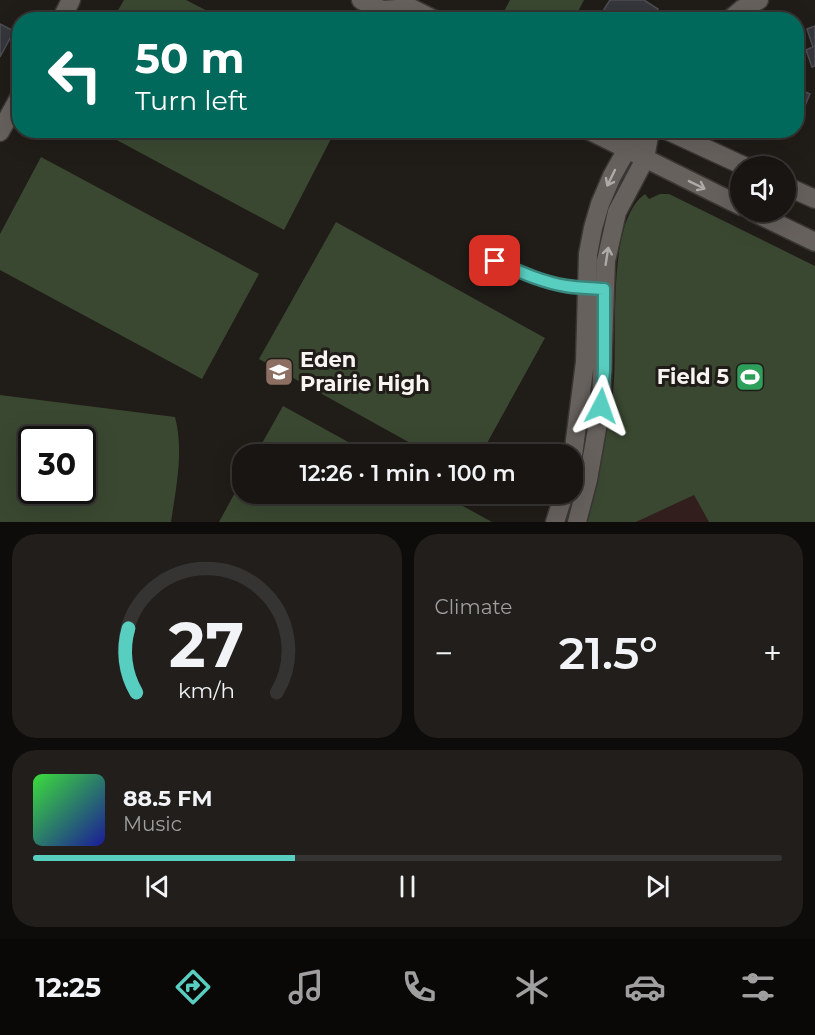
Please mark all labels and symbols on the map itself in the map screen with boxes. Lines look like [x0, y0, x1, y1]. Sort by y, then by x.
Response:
one-way arrow [605, 169, 617, 187]
one-way arrow [688, 179, 706, 191]
pin [469, 235, 520, 286]
one-way arrow [602, 247, 613, 267]
place label: Eden Prairie High [300, 347, 430, 396]
school or university icon: Eden Prairie High [263, 356, 295, 388]
sports icon: Field 5 [734, 361, 766, 393]
place label: Field 5 [657, 364, 729, 389]
position arrow [569, 374, 633, 438]
speed limit sign: 30 [18, 426, 96, 504]

